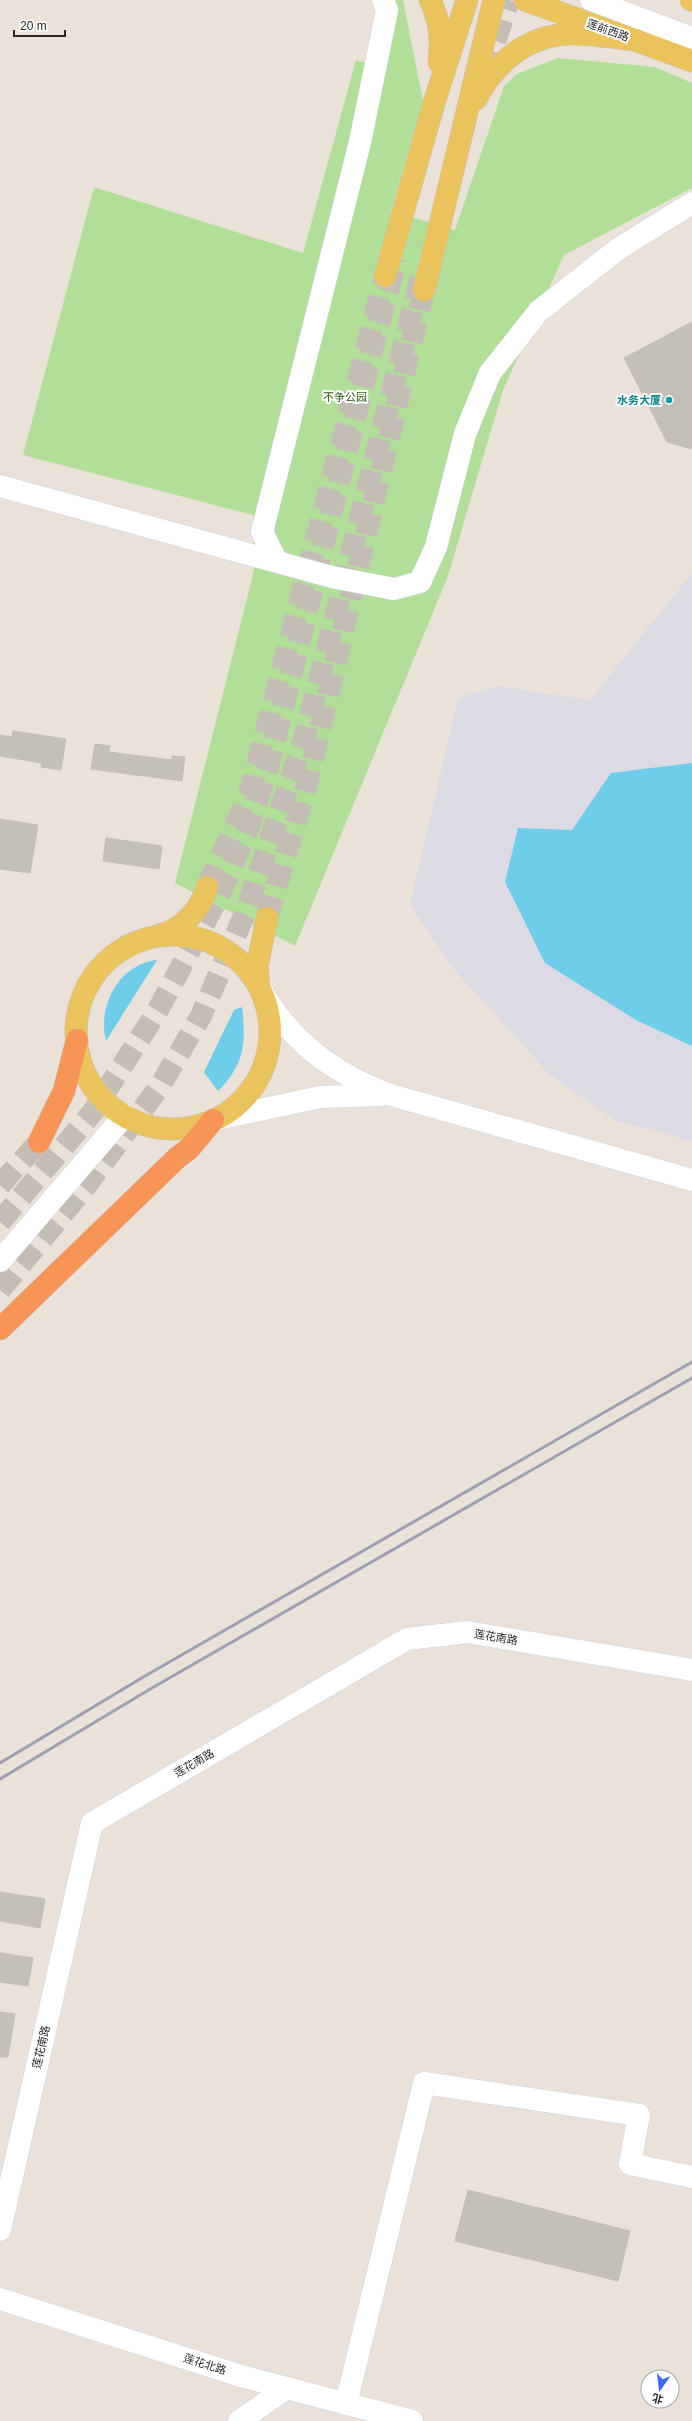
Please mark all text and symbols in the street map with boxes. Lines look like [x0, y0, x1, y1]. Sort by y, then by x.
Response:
scale bar [14, 12, 65, 38]
street label: 莲前西路 [585, 17, 631, 43]
text: 20 m [20, 19, 47, 33]
park label: 不争公园 [323, 391, 367, 403]
place label: 水务大厦 [617, 394, 661, 406]
marker: 水务大厦 [664, 395, 674, 405]
street label: 莲花南路 [473, 1628, 519, 1646]
street label: 莲花南路 [172, 1747, 216, 1779]
street label: 莲花南路 [30, 2024, 52, 2070]
street label: 莲花北路 [182, 2351, 228, 2377]
north arrow [640, 2369, 680, 2409]
text: 北 [651, 2392, 664, 2406]

